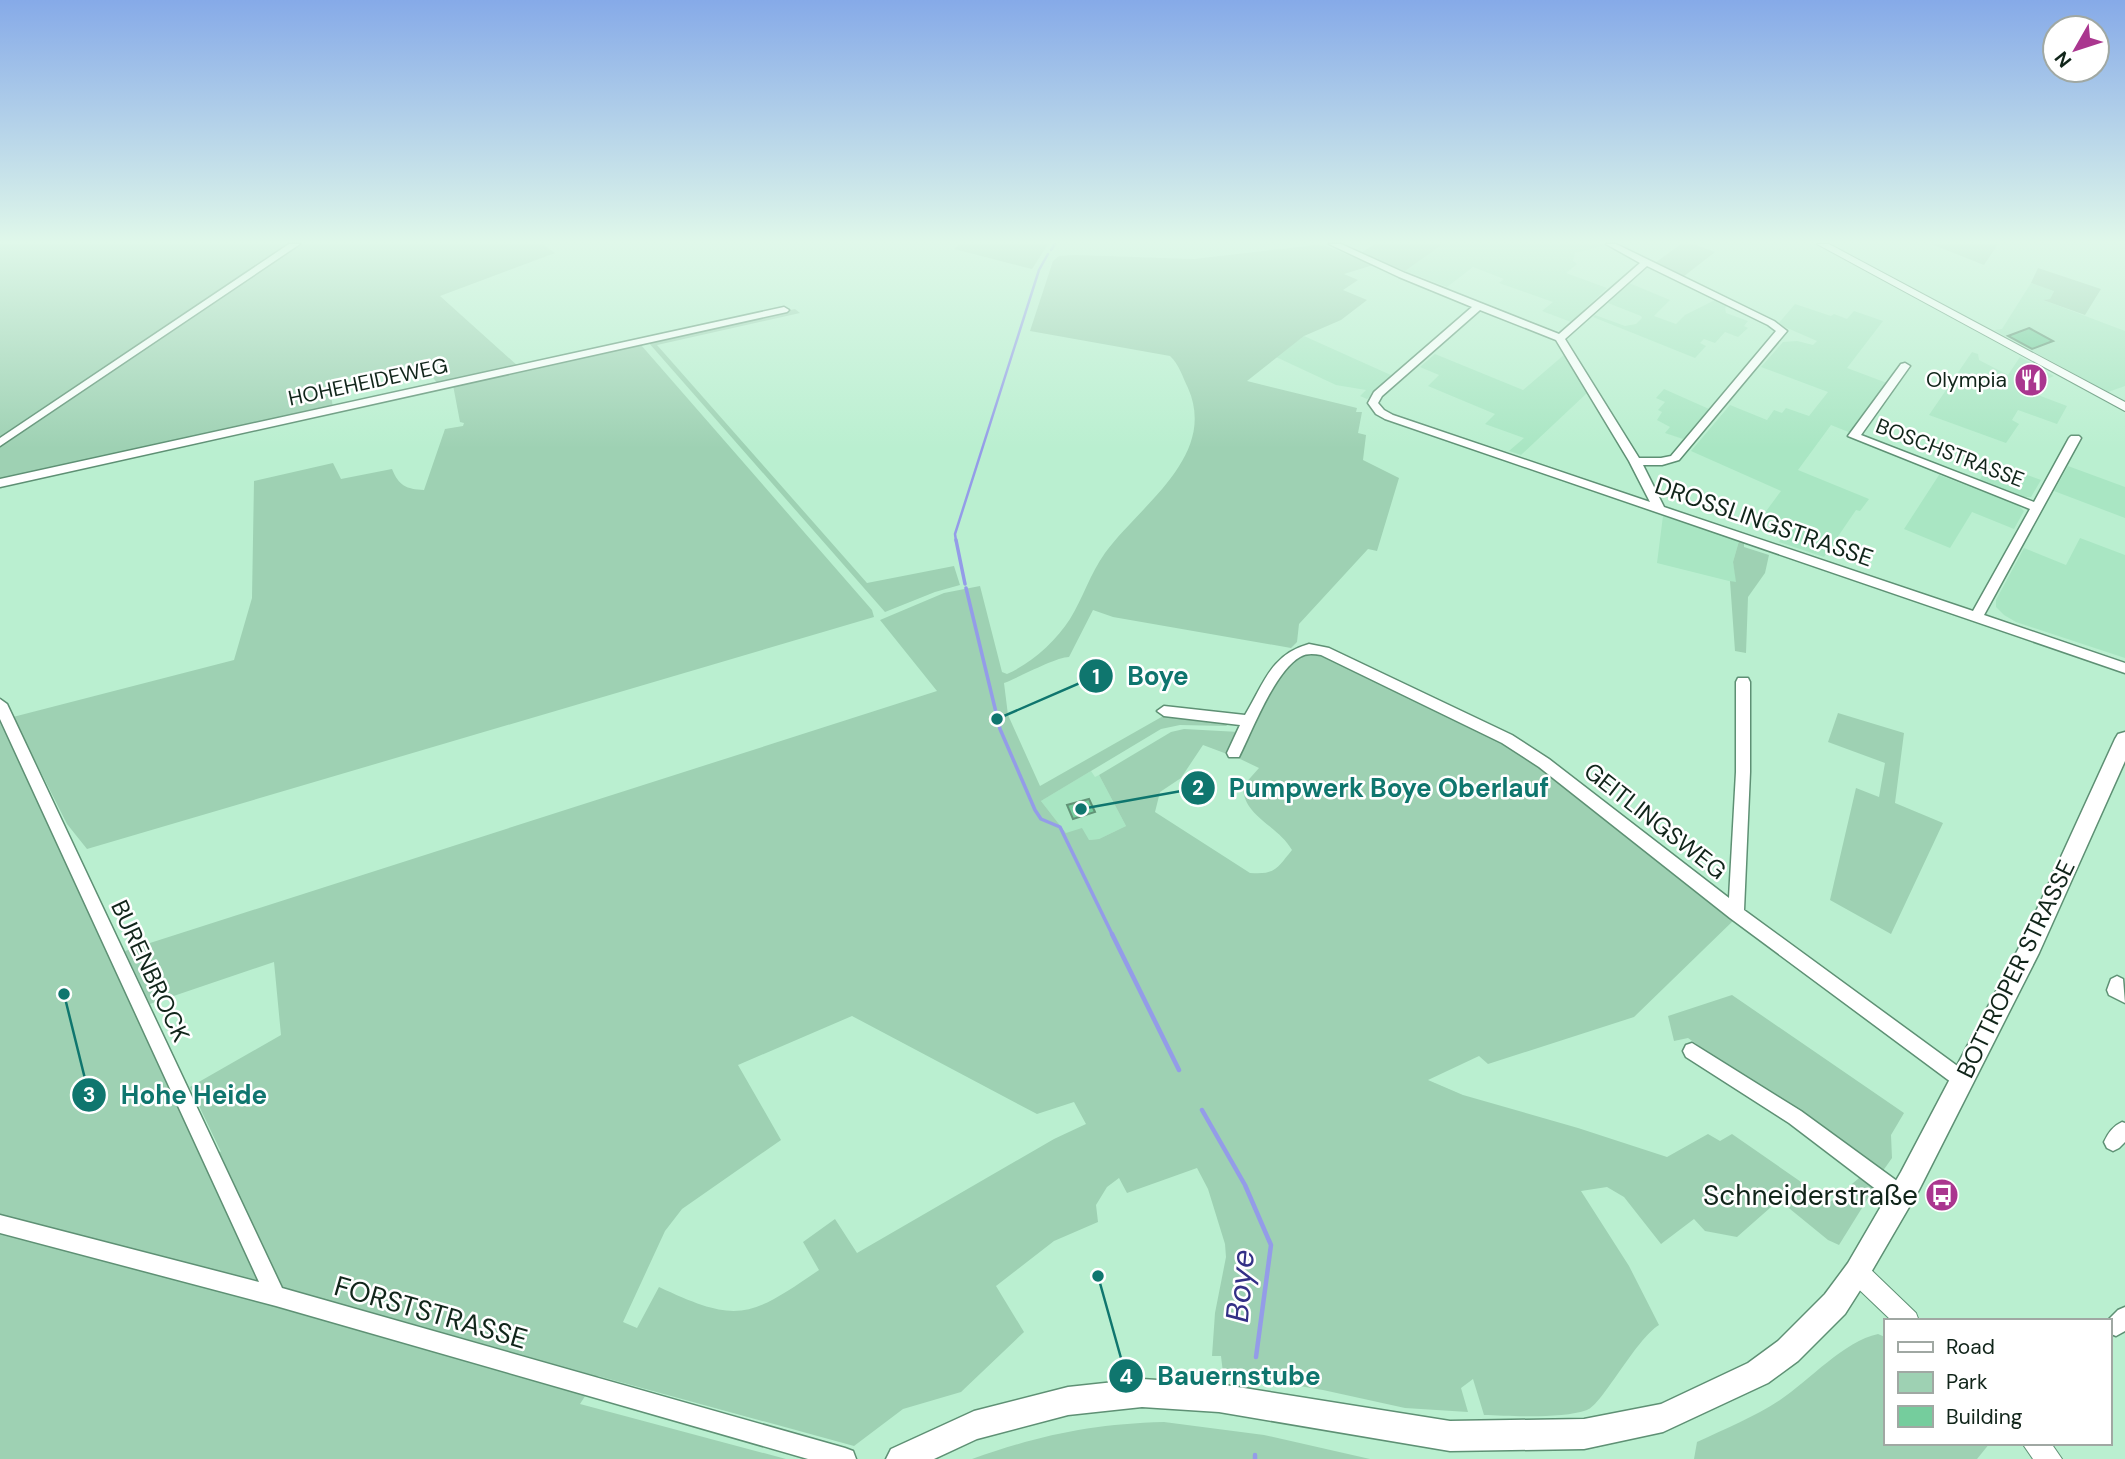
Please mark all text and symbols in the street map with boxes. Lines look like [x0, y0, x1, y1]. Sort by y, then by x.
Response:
north arrow [2041, 14, 2111, 84]
text: N [2049, 46, 2077, 73]
street label: HOHEHEIDEWEG [286, 351, 450, 413]
restaurant icon: Olympia [2012, 361, 2050, 399]
place label: Olympia [1926, 366, 2007, 394]
street label: BOSCHSTRASSE [1872, 412, 2028, 494]
street label: DROSSLINGSTRASSE [1651, 470, 1877, 573]
callout: Boye [1078, 653, 1203, 700]
text: Boye [1127, 659, 1189, 693]
text: 1 [1092, 663, 1100, 691]
street label: GEITLINGSWEG [1578, 755, 1733, 886]
callout: Pumpwerk Boye Oberlauf [1180, 765, 1563, 812]
text: Pumpwerk Boye Oberlauf [1229, 771, 1549, 805]
text: 2 [1192, 774, 1204, 802]
street label: BOTTROPER STRASSE [1949, 855, 2082, 1083]
street label: BURENBROCK [104, 895, 197, 1047]
callout: Hohe Heide [72, 1071, 281, 1118]
text: Hohe Heide [121, 1078, 267, 1112]
text: 3 [83, 1081, 95, 1109]
bus stop icon: Schneiderstraße [1923, 1176, 1961, 1214]
place label: Schneiderstraße [1703, 1177, 1918, 1214]
water label: Boye [1216, 1248, 1264, 1324]
street label: FORSTSTRASSE [330, 1267, 532, 1358]
legend [1884, 1319, 2111, 1445]
text: Road [1946, 1333, 1995, 1361]
callout: Bauernstube [1109, 1353, 1335, 1400]
text: Bauernstube [1157, 1359, 1321, 1393]
text: 4 [1119, 1363, 1133, 1391]
text: Park [1946, 1368, 1988, 1396]
text: Building [1946, 1403, 2023, 1431]

